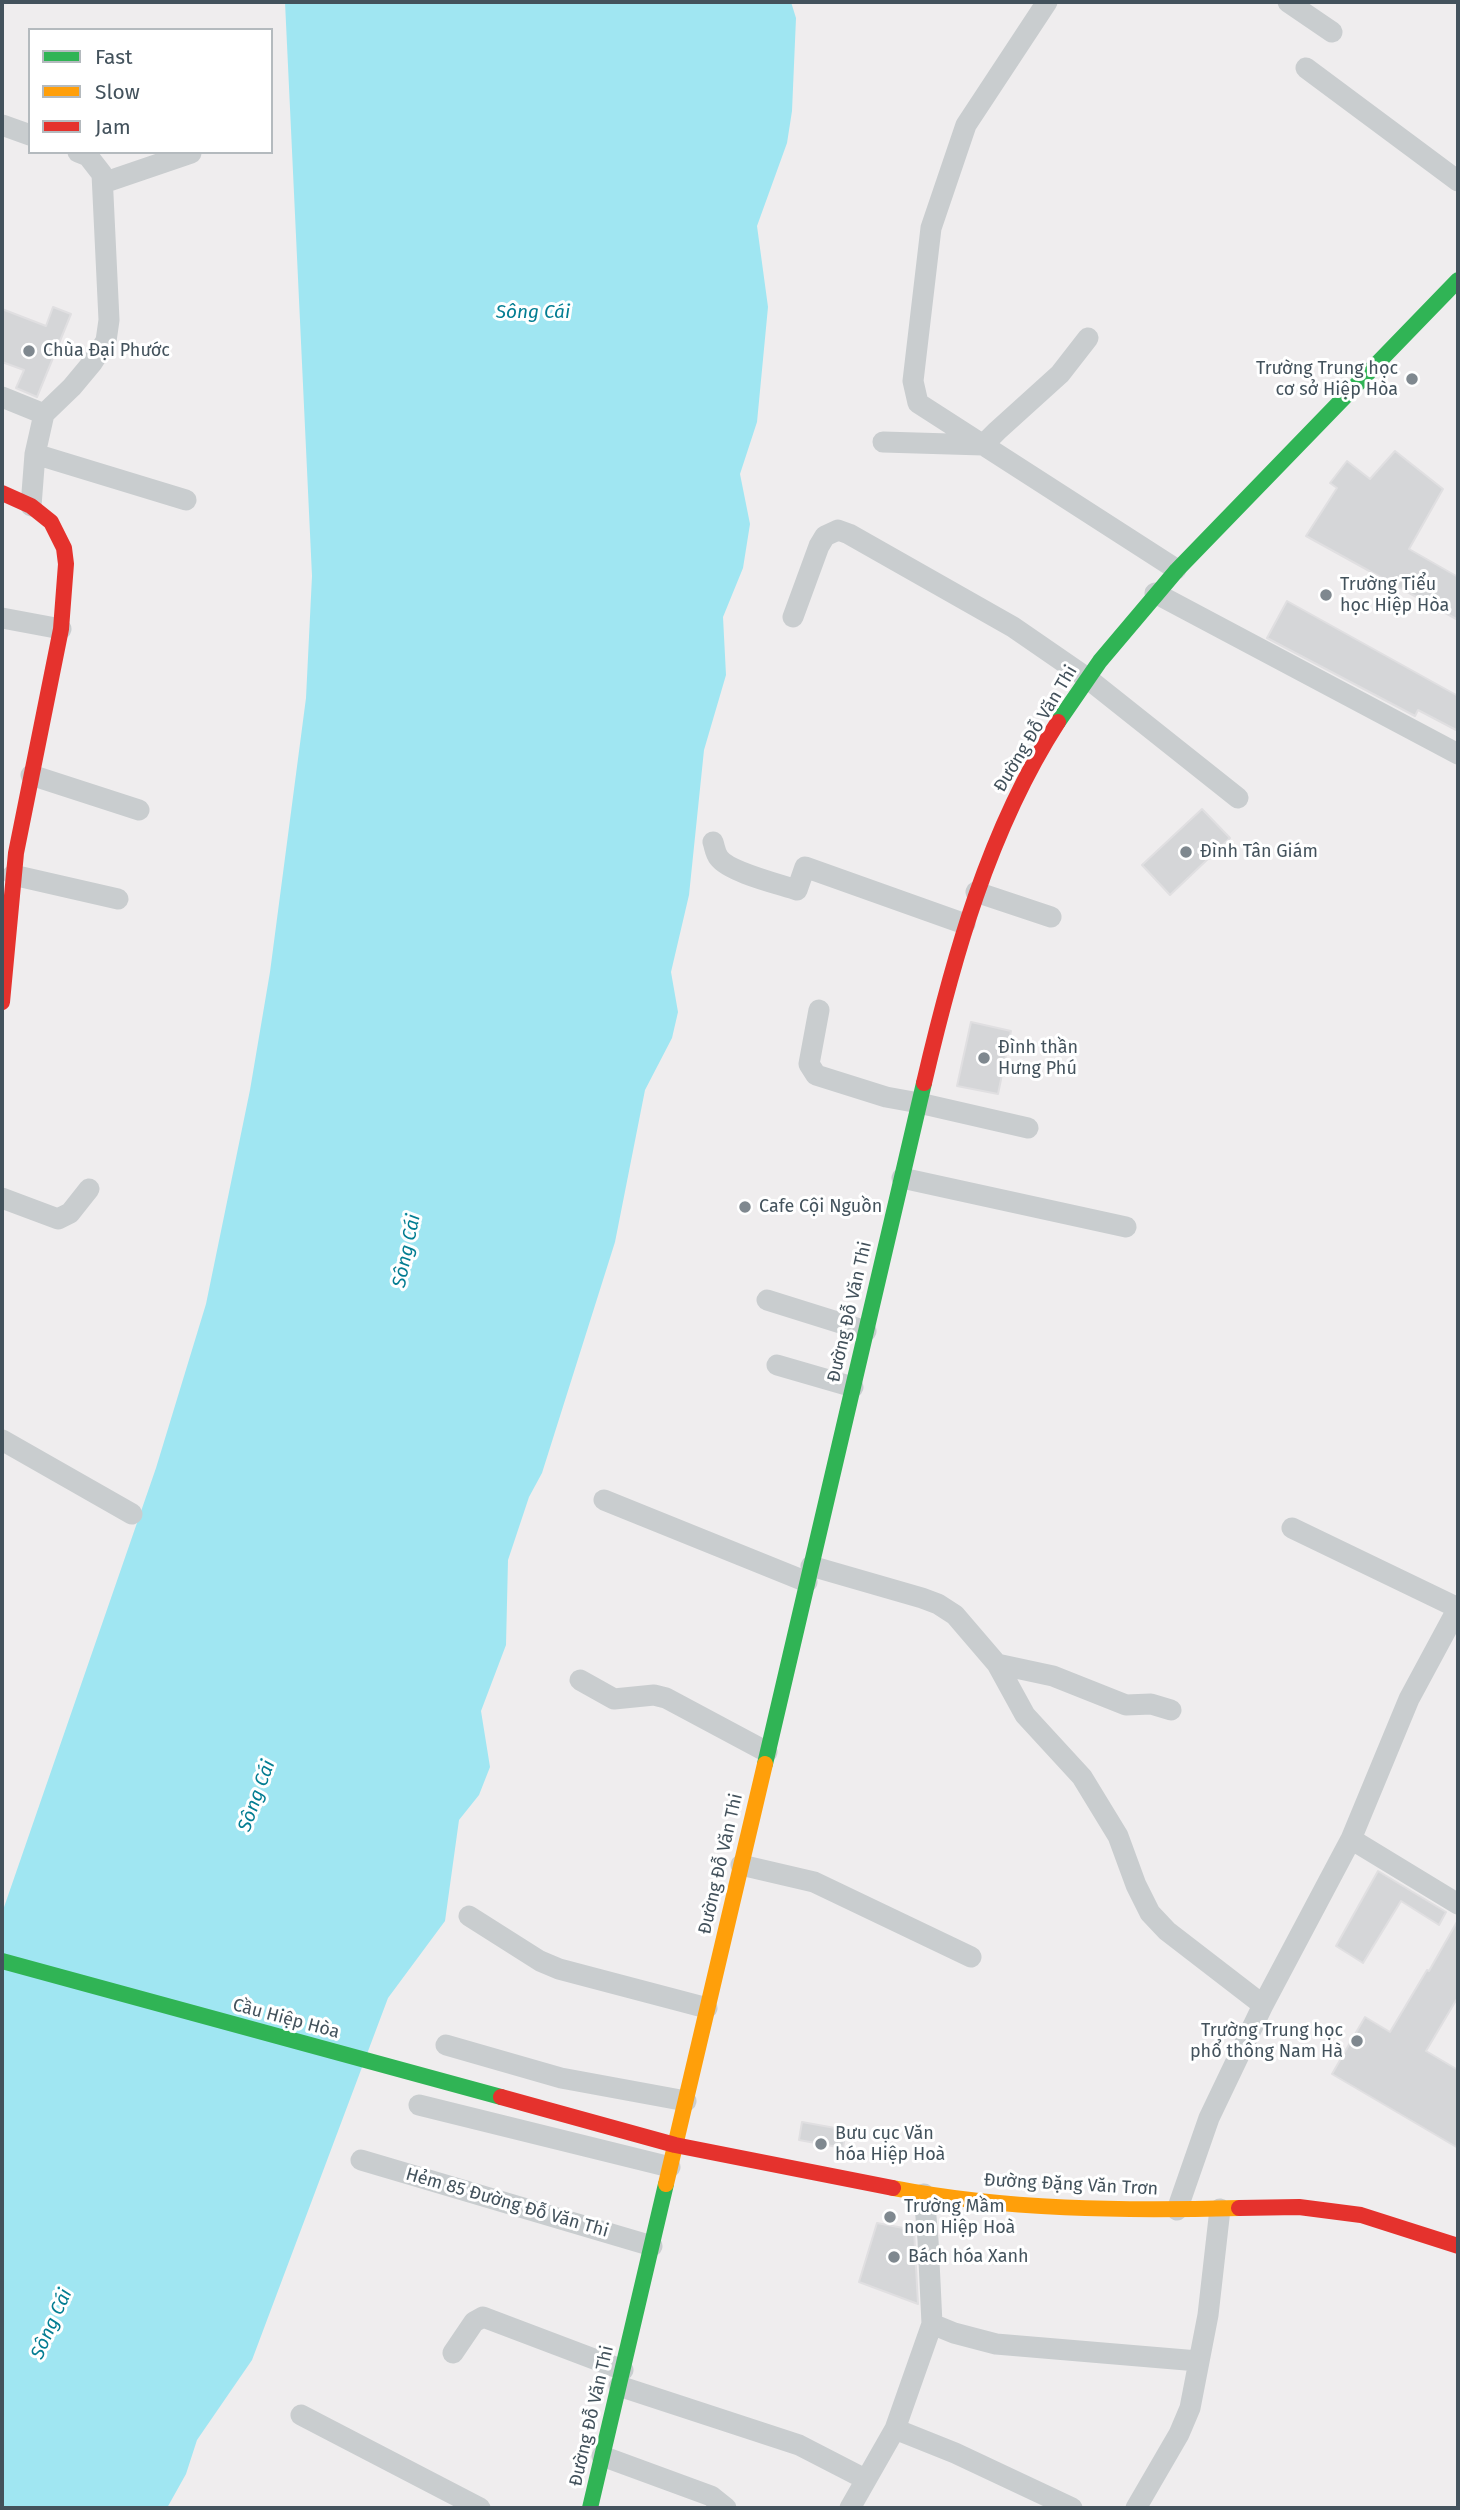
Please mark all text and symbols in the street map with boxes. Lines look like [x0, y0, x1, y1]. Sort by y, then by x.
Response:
legend [28, 28, 273, 154]
text: Fast [95, 44, 133, 70]
text: Slow [95, 79, 140, 105]
text: Jam [95, 114, 131, 140]
water label: Sông Cái [496, 302, 570, 324]
place label: Chùa Đại Phước [43, 340, 170, 362]
marker: Chùa Đại Phước [21, 343, 37, 359]
place label: Trường Trung học cơ sở Hiệp Hòa [1256, 358, 1398, 400]
marker: Trường Trung học cơ sở Hiệp Hòa [1404, 371, 1420, 387]
place label: Trường Tiểu học Hiệp Hòa [1340, 574, 1449, 616]
marker: Trường Tiểu học Hiệp Hòa [1318, 587, 1334, 603]
street label: Đường Đỗ Văn Thi [990, 662, 1082, 796]
place label: Đình Tân Giám [1200, 841, 1318, 863]
marker: Đình Tân Giám [1178, 844, 1194, 860]
place label: Đình thần Hưng Phú [998, 1037, 1078, 1080]
marker: Đình thần Hưng Phú [976, 1050, 992, 1066]
place label: Cafe Cội Nguồn [759, 1196, 882, 1218]
marker: Cafe Cội Nguồn [737, 1199, 753, 1215]
water label: Sông Cái [388, 1212, 426, 1290]
street label: Đường Đỗ Văn Thi [823, 1239, 877, 1385]
water label: Sông Cái [234, 1757, 280, 1835]
street label: Đường Đỗ Văn Thi [694, 1791, 748, 1937]
street label: Cầu Hiệp Hòa [230, 1994, 342, 2044]
place label: Trường Trung học phổ thông Nam Hà [1190, 2020, 1343, 2062]
marker: Trường Trung học phổ thông Nam Hà [1349, 2033, 1365, 2049]
place label: Bưu cục Văn hóa Hiệp Hoà [835, 2123, 945, 2166]
marker: Bưu cục Văn hóa Hiệp Hoà [813, 2136, 829, 2152]
street label: Hẻm 85 Đường Đỗ Văn Thi [403, 2164, 611, 2242]
street label: Đường Đặng Văn Trơn [983, 2170, 1159, 2200]
place label: Trường Mầm non Hiệp Hoà [904, 2196, 1015, 2238]
marker: Trường Mầm non Hiệp Hoà [882, 2209, 898, 2225]
place label: Bách hóa Xanh [908, 2246, 1029, 2268]
marker: Bách hóa Xanh [886, 2249, 902, 2265]
water label: Sông Cái [26, 2285, 78, 2363]
street label: Đường Đỗ Văn Thi [565, 2343, 619, 2489]

